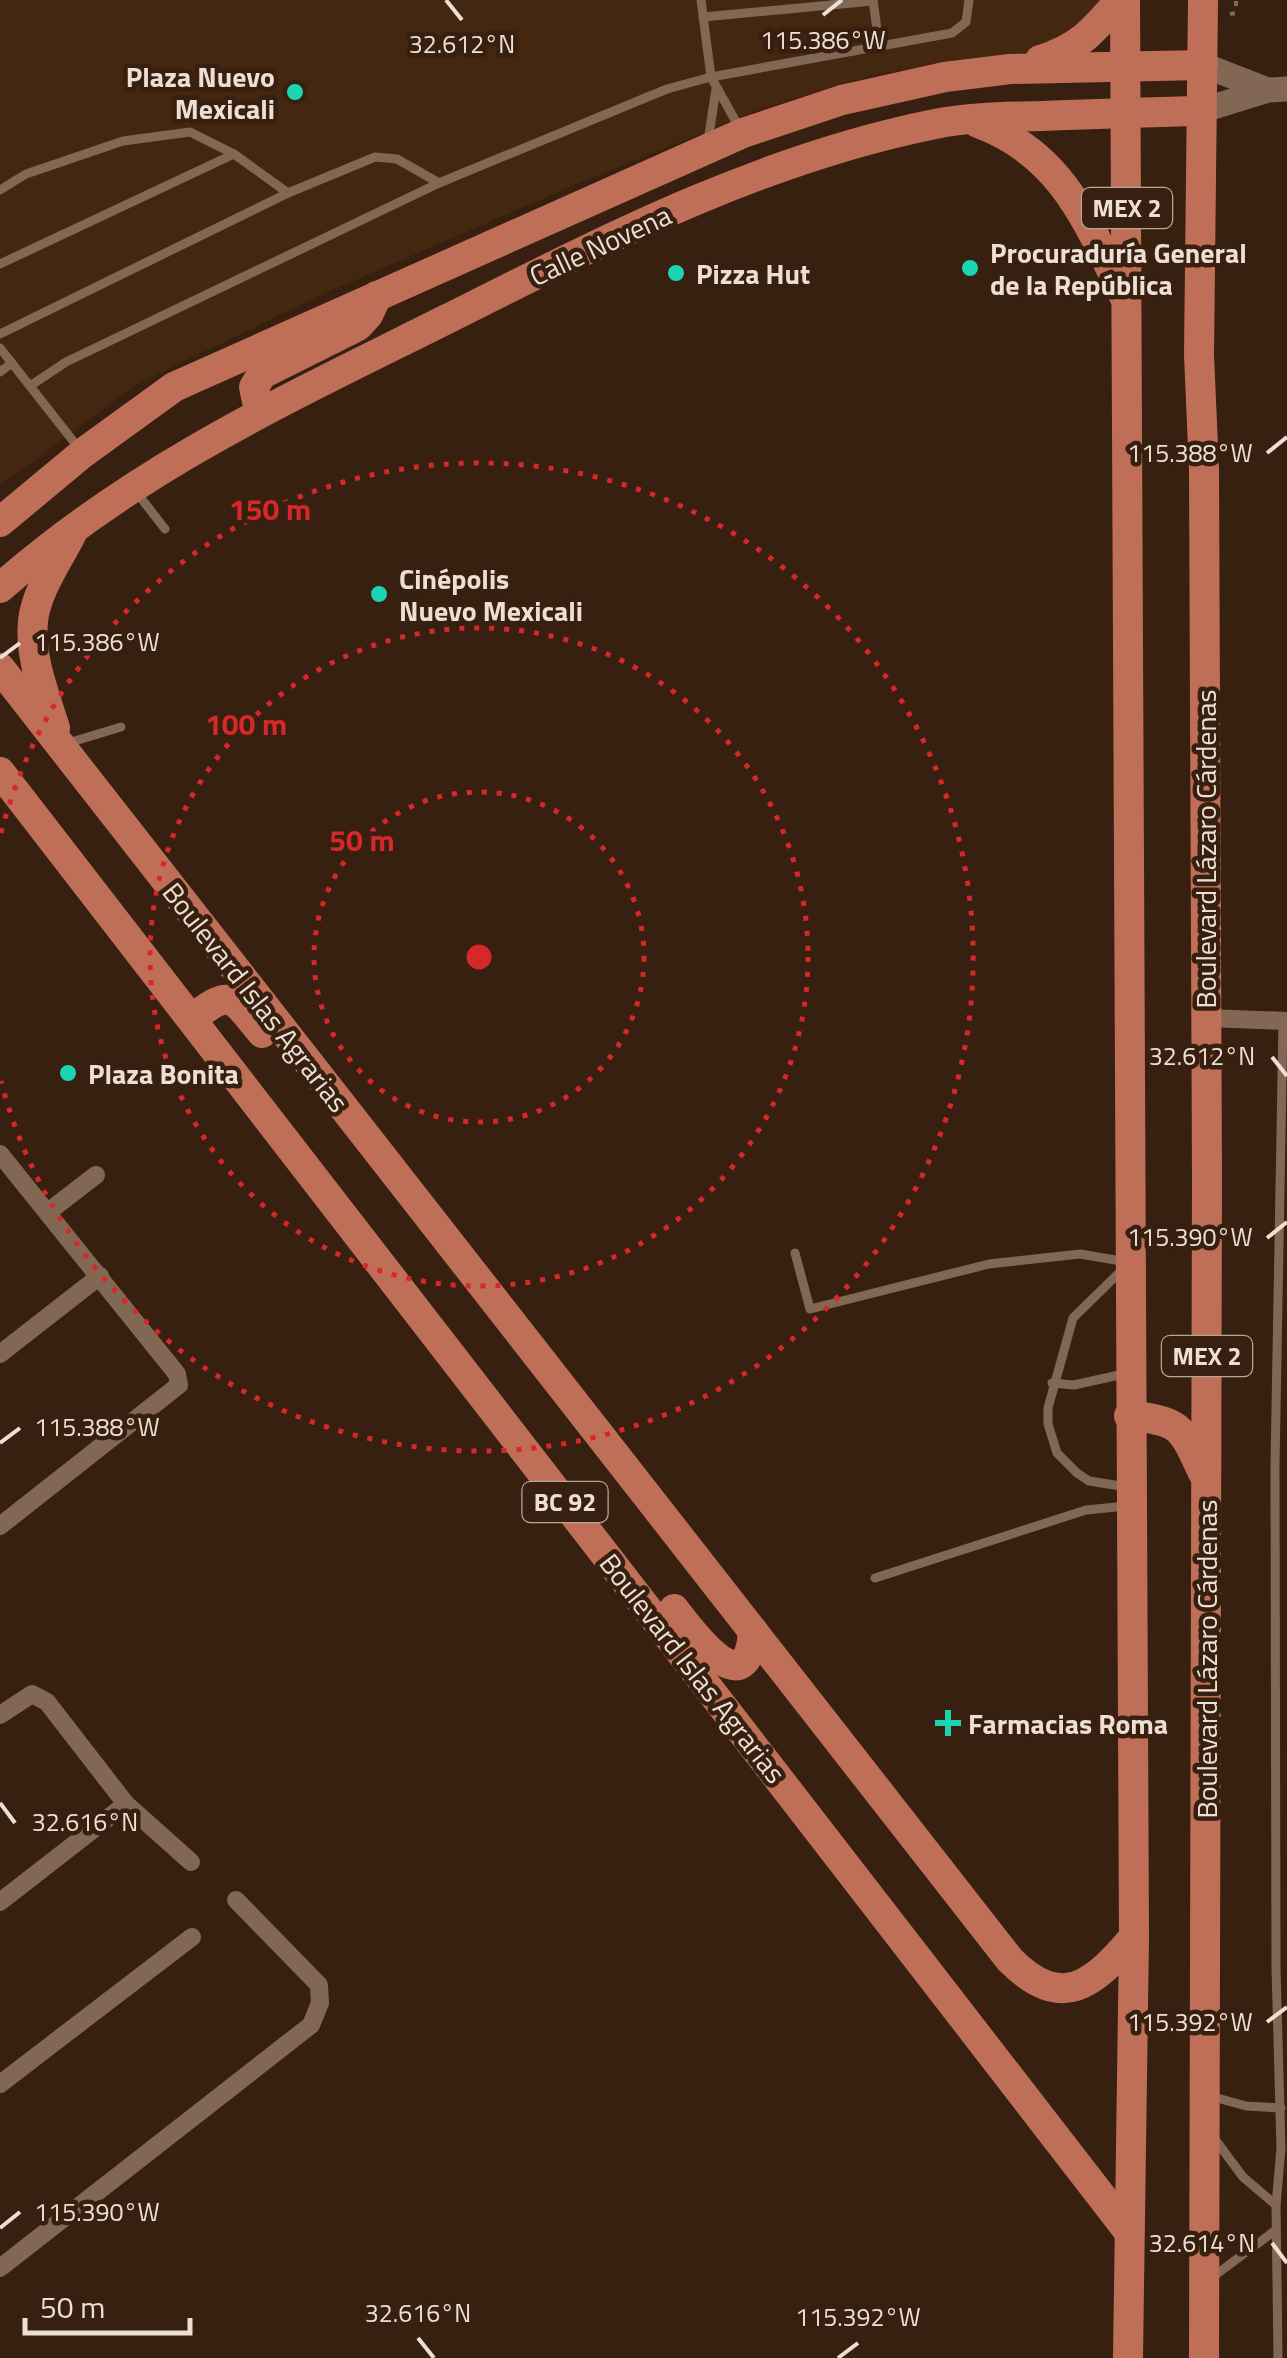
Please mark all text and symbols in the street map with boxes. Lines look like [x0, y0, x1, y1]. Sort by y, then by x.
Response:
text: 115.386°W [760, 21, 886, 59]
text: 32.612°N [409, 25, 515, 63]
place label: Plaza Nuevo Mexicali [126, 55, 275, 130]
marker: Plaza Nuevo Mexicali [284, 81, 306, 103]
road number: MEX 2 [1082, 188, 1172, 228]
street label: Calle Novena [522, 193, 678, 297]
place label: Procuraduría General de la República [990, 231, 1247, 306]
place label: Pizza Hut [696, 252, 810, 295]
marker: Procuraduría General de la República [959, 257, 981, 279]
marker: Pizza Hut [665, 262, 687, 284]
text: 115.388°W [1127, 434, 1253, 472]
text: 150 m [229, 486, 311, 532]
place label: Cinépolis Nuevo Mexicali [399, 557, 583, 632]
marker: Cinépolis Nuevo Mexicali [368, 583, 390, 605]
text: 115.386°W [34, 623, 160, 661]
street label: Boulevard Lázaro Cárdenas [1184, 689, 1227, 1009]
text: 100 m [205, 701, 287, 747]
text: 50 m [329, 817, 395, 863]
street label: Boulevard Islas Agrarias [152, 873, 360, 1121]
centre of rings [461, 939, 497, 975]
text: 32.612°N [1149, 1037, 1255, 1075]
place label: Plaza Bonita [88, 1052, 239, 1095]
marker: Plaza Bonita [57, 1062, 79, 1084]
text: 115.390°W [1127, 1218, 1253, 1256]
road number: MEX 2 [1162, 1336, 1252, 1376]
text: 115.388°W [34, 1408, 160, 1446]
road number: BC 92 [522, 1482, 608, 1522]
street label: Boulevard Lázaro Cárdenas [1185, 1499, 1228, 1819]
street label: Boulevard Islas Agrarias [589, 1544, 797, 1792]
place label: Farmacias Roma [968, 1702, 1168, 1745]
marker: Farmacias Roma [937, 1712, 959, 1734]
text: 32.616°N [32, 1803, 138, 1841]
text: 115.392°W [1127, 2003, 1253, 2041]
text: 115.390°W [34, 2193, 160, 2231]
text: 32.614°N [1149, 2224, 1255, 2262]
scale bar [25, 2273, 190, 2335]
text: 50 m [40, 2284, 105, 2330]
text: 32.616°N [365, 2294, 471, 2332]
text: 115.392°W [795, 2298, 921, 2336]

